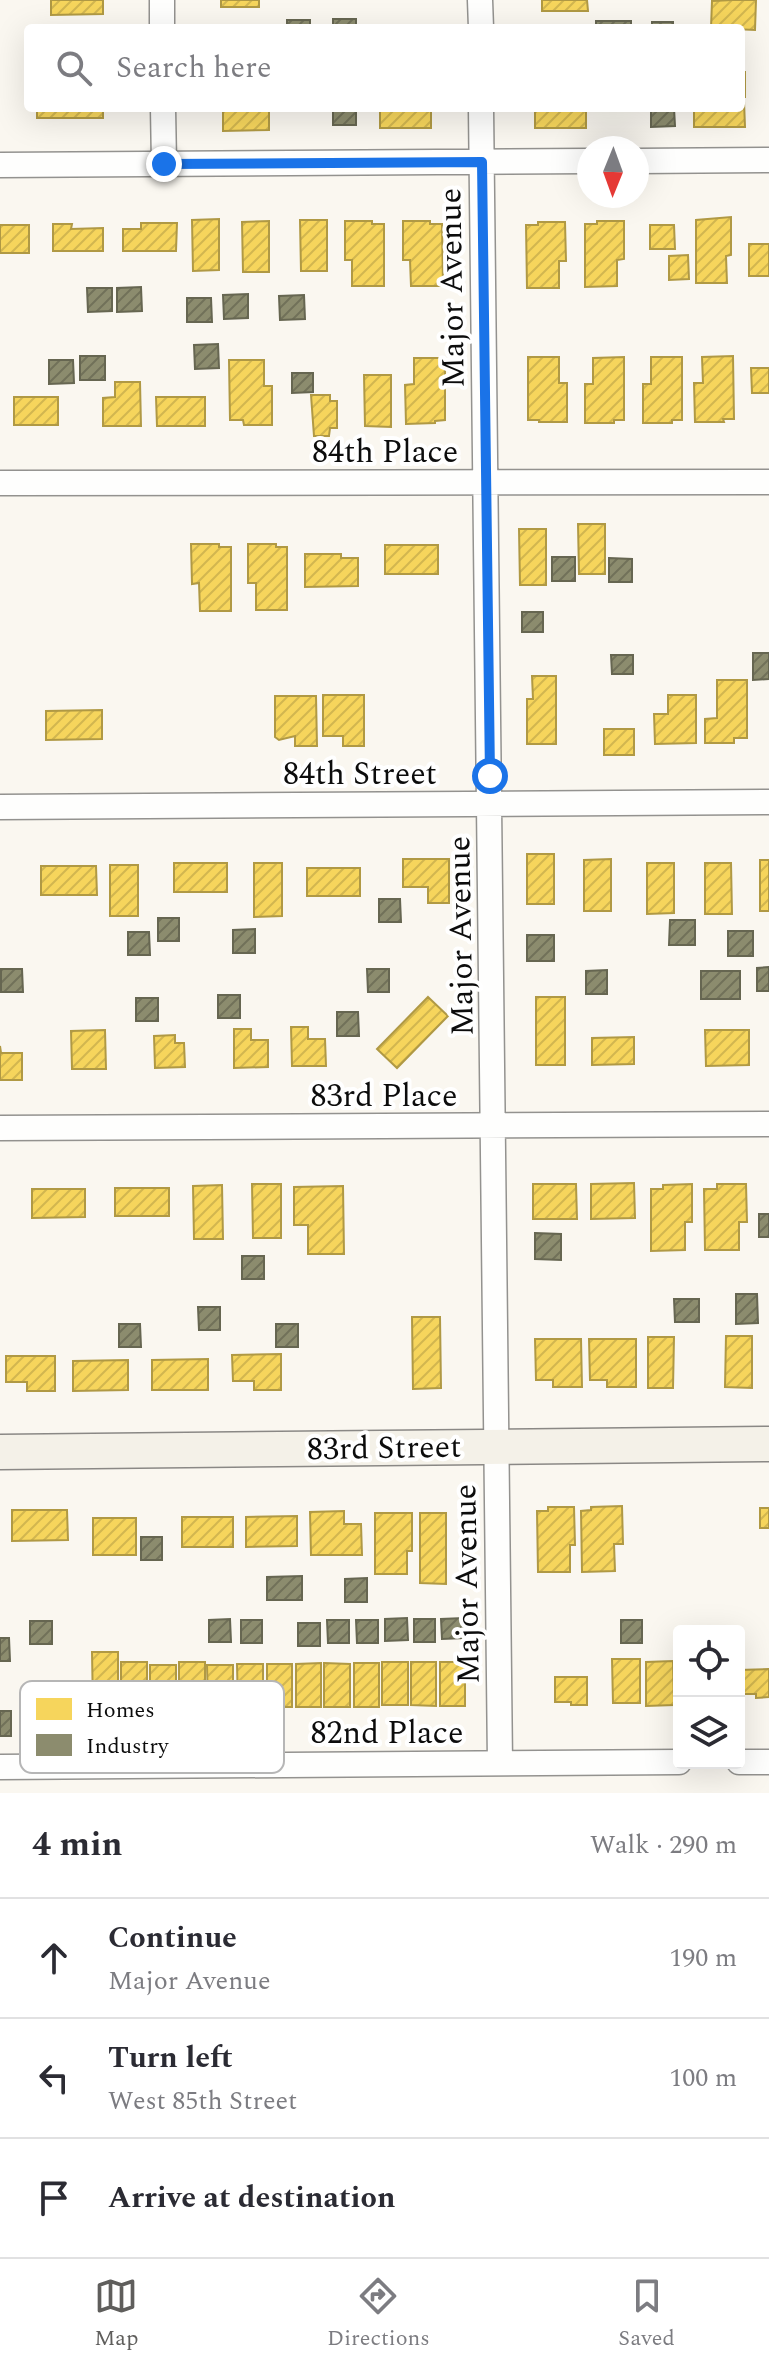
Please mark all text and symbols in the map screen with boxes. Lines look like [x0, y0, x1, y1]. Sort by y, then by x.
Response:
search box [24, 24, 745, 112]
text: Search here [116, 45, 272, 91]
icon: search [52, 46, 96, 90]
north arrow [577, 136, 649, 208]
route end [146, 146, 182, 182]
street label: Major Avenue [426, 188, 479, 388]
street label: 84th Place [312, 428, 458, 477]
street label: 84th Street [283, 750, 437, 799]
route start [472, 758, 508, 794]
street label: Major Avenue [435, 836, 488, 1036]
street label: 83rd Place [311, 1072, 457, 1121]
street label: 83rd Street [306, 1423, 462, 1474]
street label: Major Avenue [441, 1484, 494, 1684]
map controls [673, 1625, 745, 1769]
button: locate [673, 1625, 745, 1697]
legend [20, 1681, 284, 1773]
text: Homes [86, 1694, 155, 1727]
button: layers [673, 1697, 745, 1769]
street label: 82nd Place [311, 1709, 463, 1758]
text: Industry [86, 1730, 170, 1763]
text: 4 min [32, 1819, 122, 1871]
text: Walk · 290 m [590, 1825, 737, 1865]
text: Continue [108, 1915, 237, 1961]
icon: ahead [32, 1936, 76, 1980]
text: 190 m [669, 1938, 737, 1978]
text: Major Avenue [108, 1961, 271, 2001]
text: Turn left [108, 2035, 233, 2081]
icon: left [32, 2056, 76, 2100]
text: 100 m [669, 2058, 737, 2098]
text: West 85th Street [108, 2081, 297, 2121]
text: Arrive at destination [108, 2175, 395, 2221]
icon: arrive [32, 2176, 76, 2220]
tab: Map [94, 2274, 139, 2355]
tab: Directions [327, 2274, 430, 2355]
tab: Saved [618, 2274, 675, 2355]

